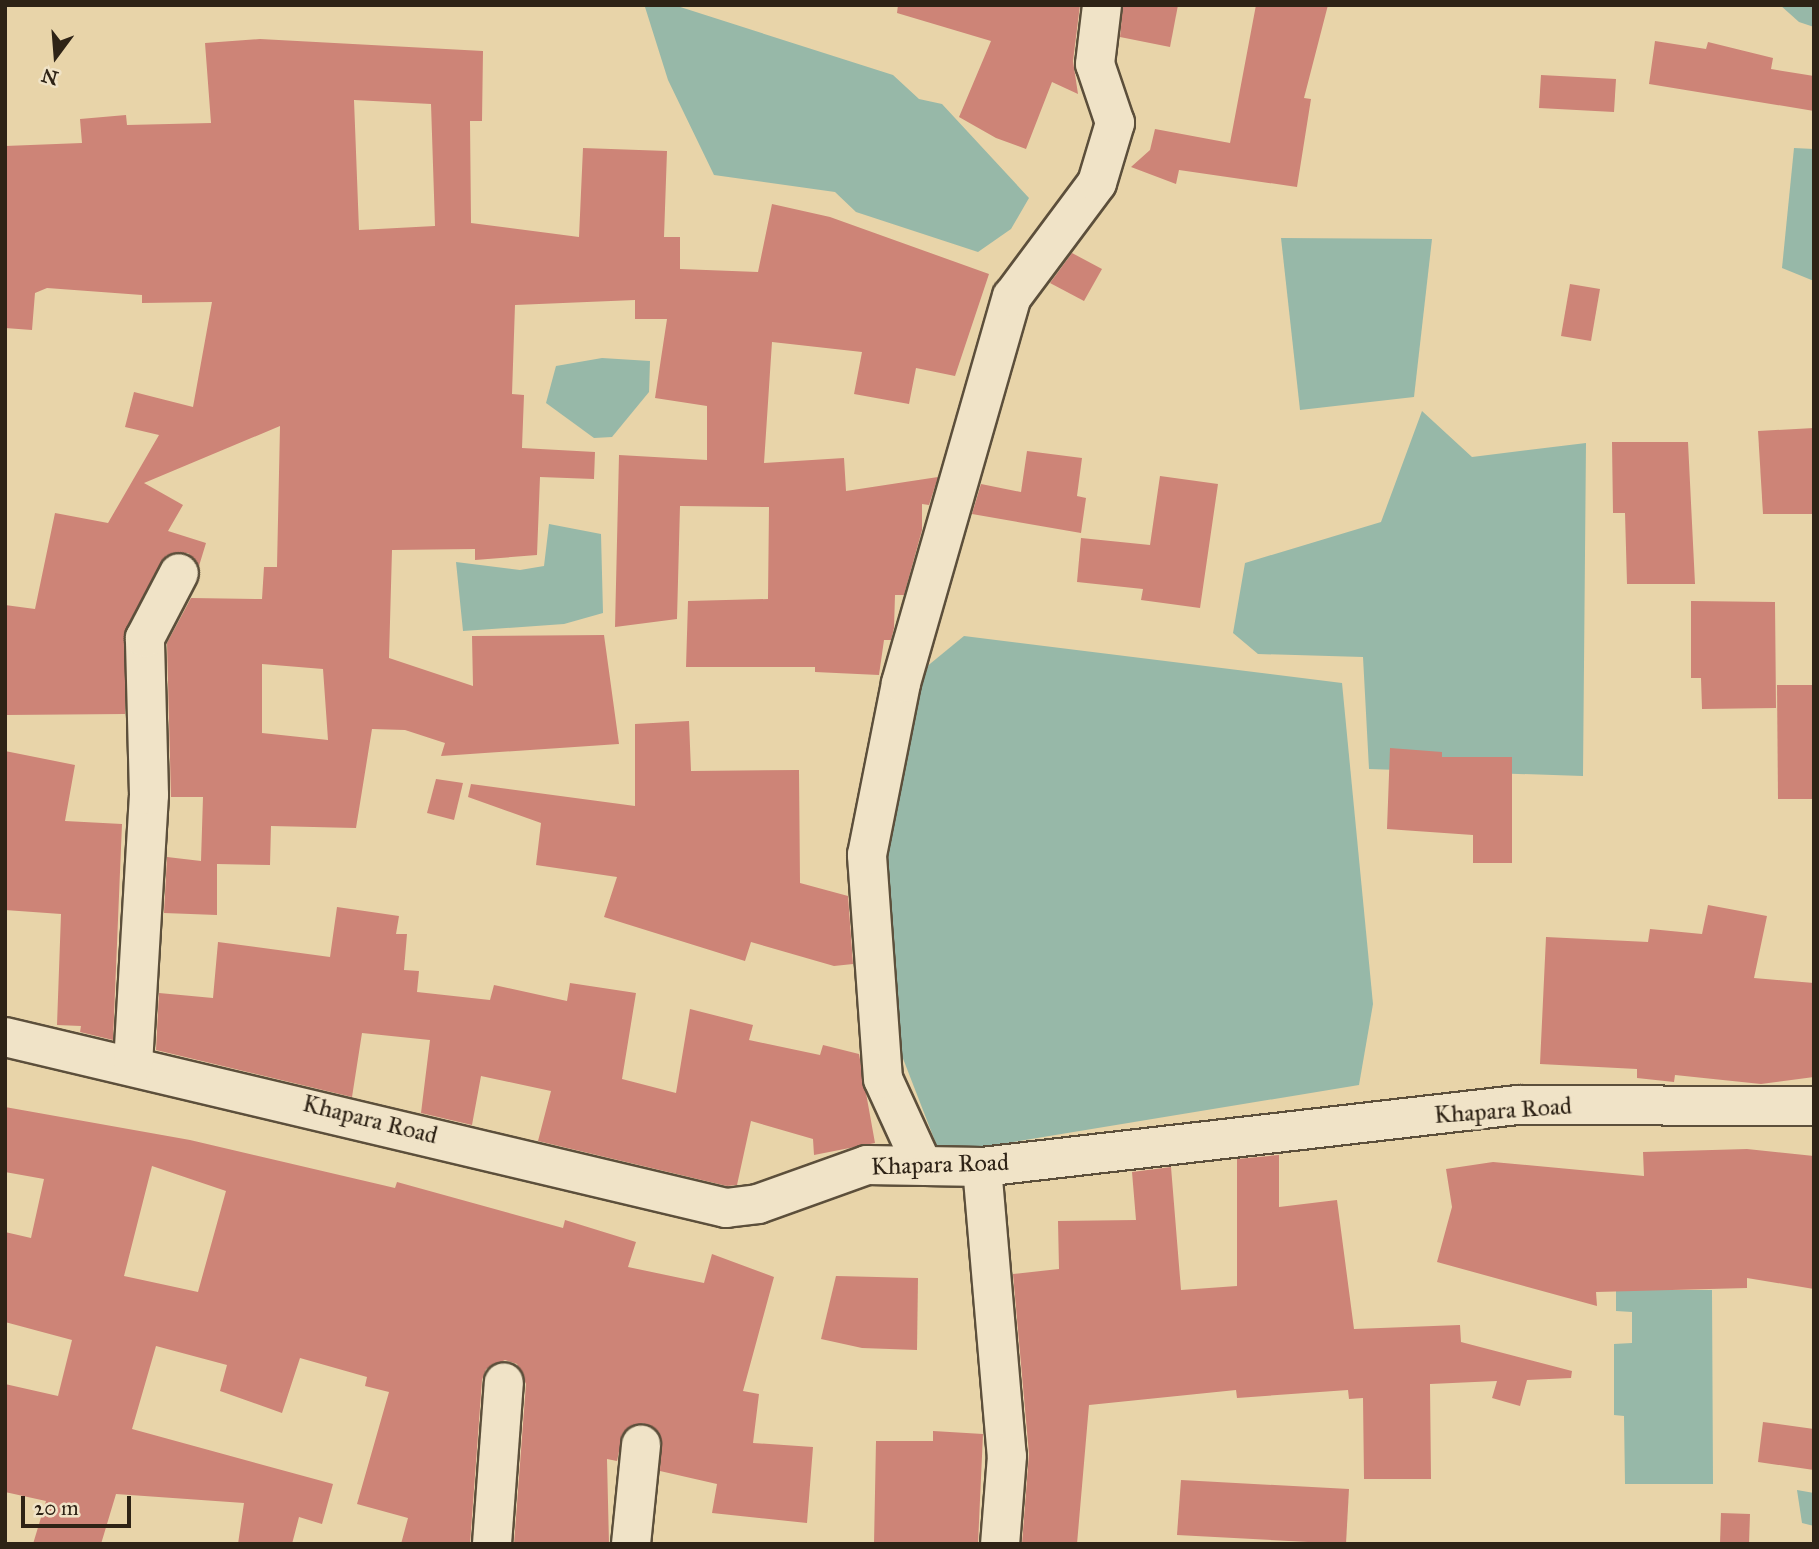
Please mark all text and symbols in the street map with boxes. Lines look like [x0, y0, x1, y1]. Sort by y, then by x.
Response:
north arrow [21, 21, 91, 91]
text: N [39, 63, 61, 90]
street label: Khapara Road [300, 1089, 440, 1151]
street label: Khapara Road [1433, 1092, 1573, 1130]
street label: Khapara Road [870, 1148, 1010, 1182]
scale bar [24, 1482, 135, 1526]
text: 20 m [34, 1495, 79, 1521]

